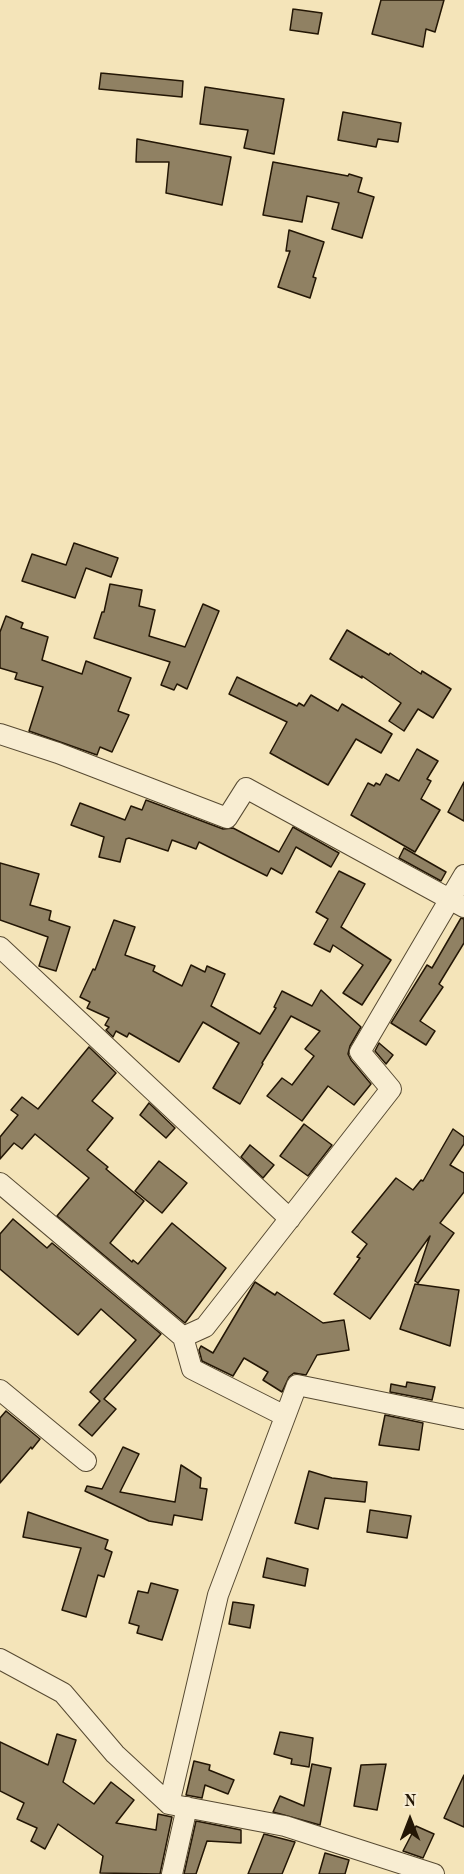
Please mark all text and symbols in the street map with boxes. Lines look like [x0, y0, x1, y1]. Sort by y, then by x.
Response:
north arrow [380, 1790, 440, 1850]
text: N [404, 1794, 416, 1810]

